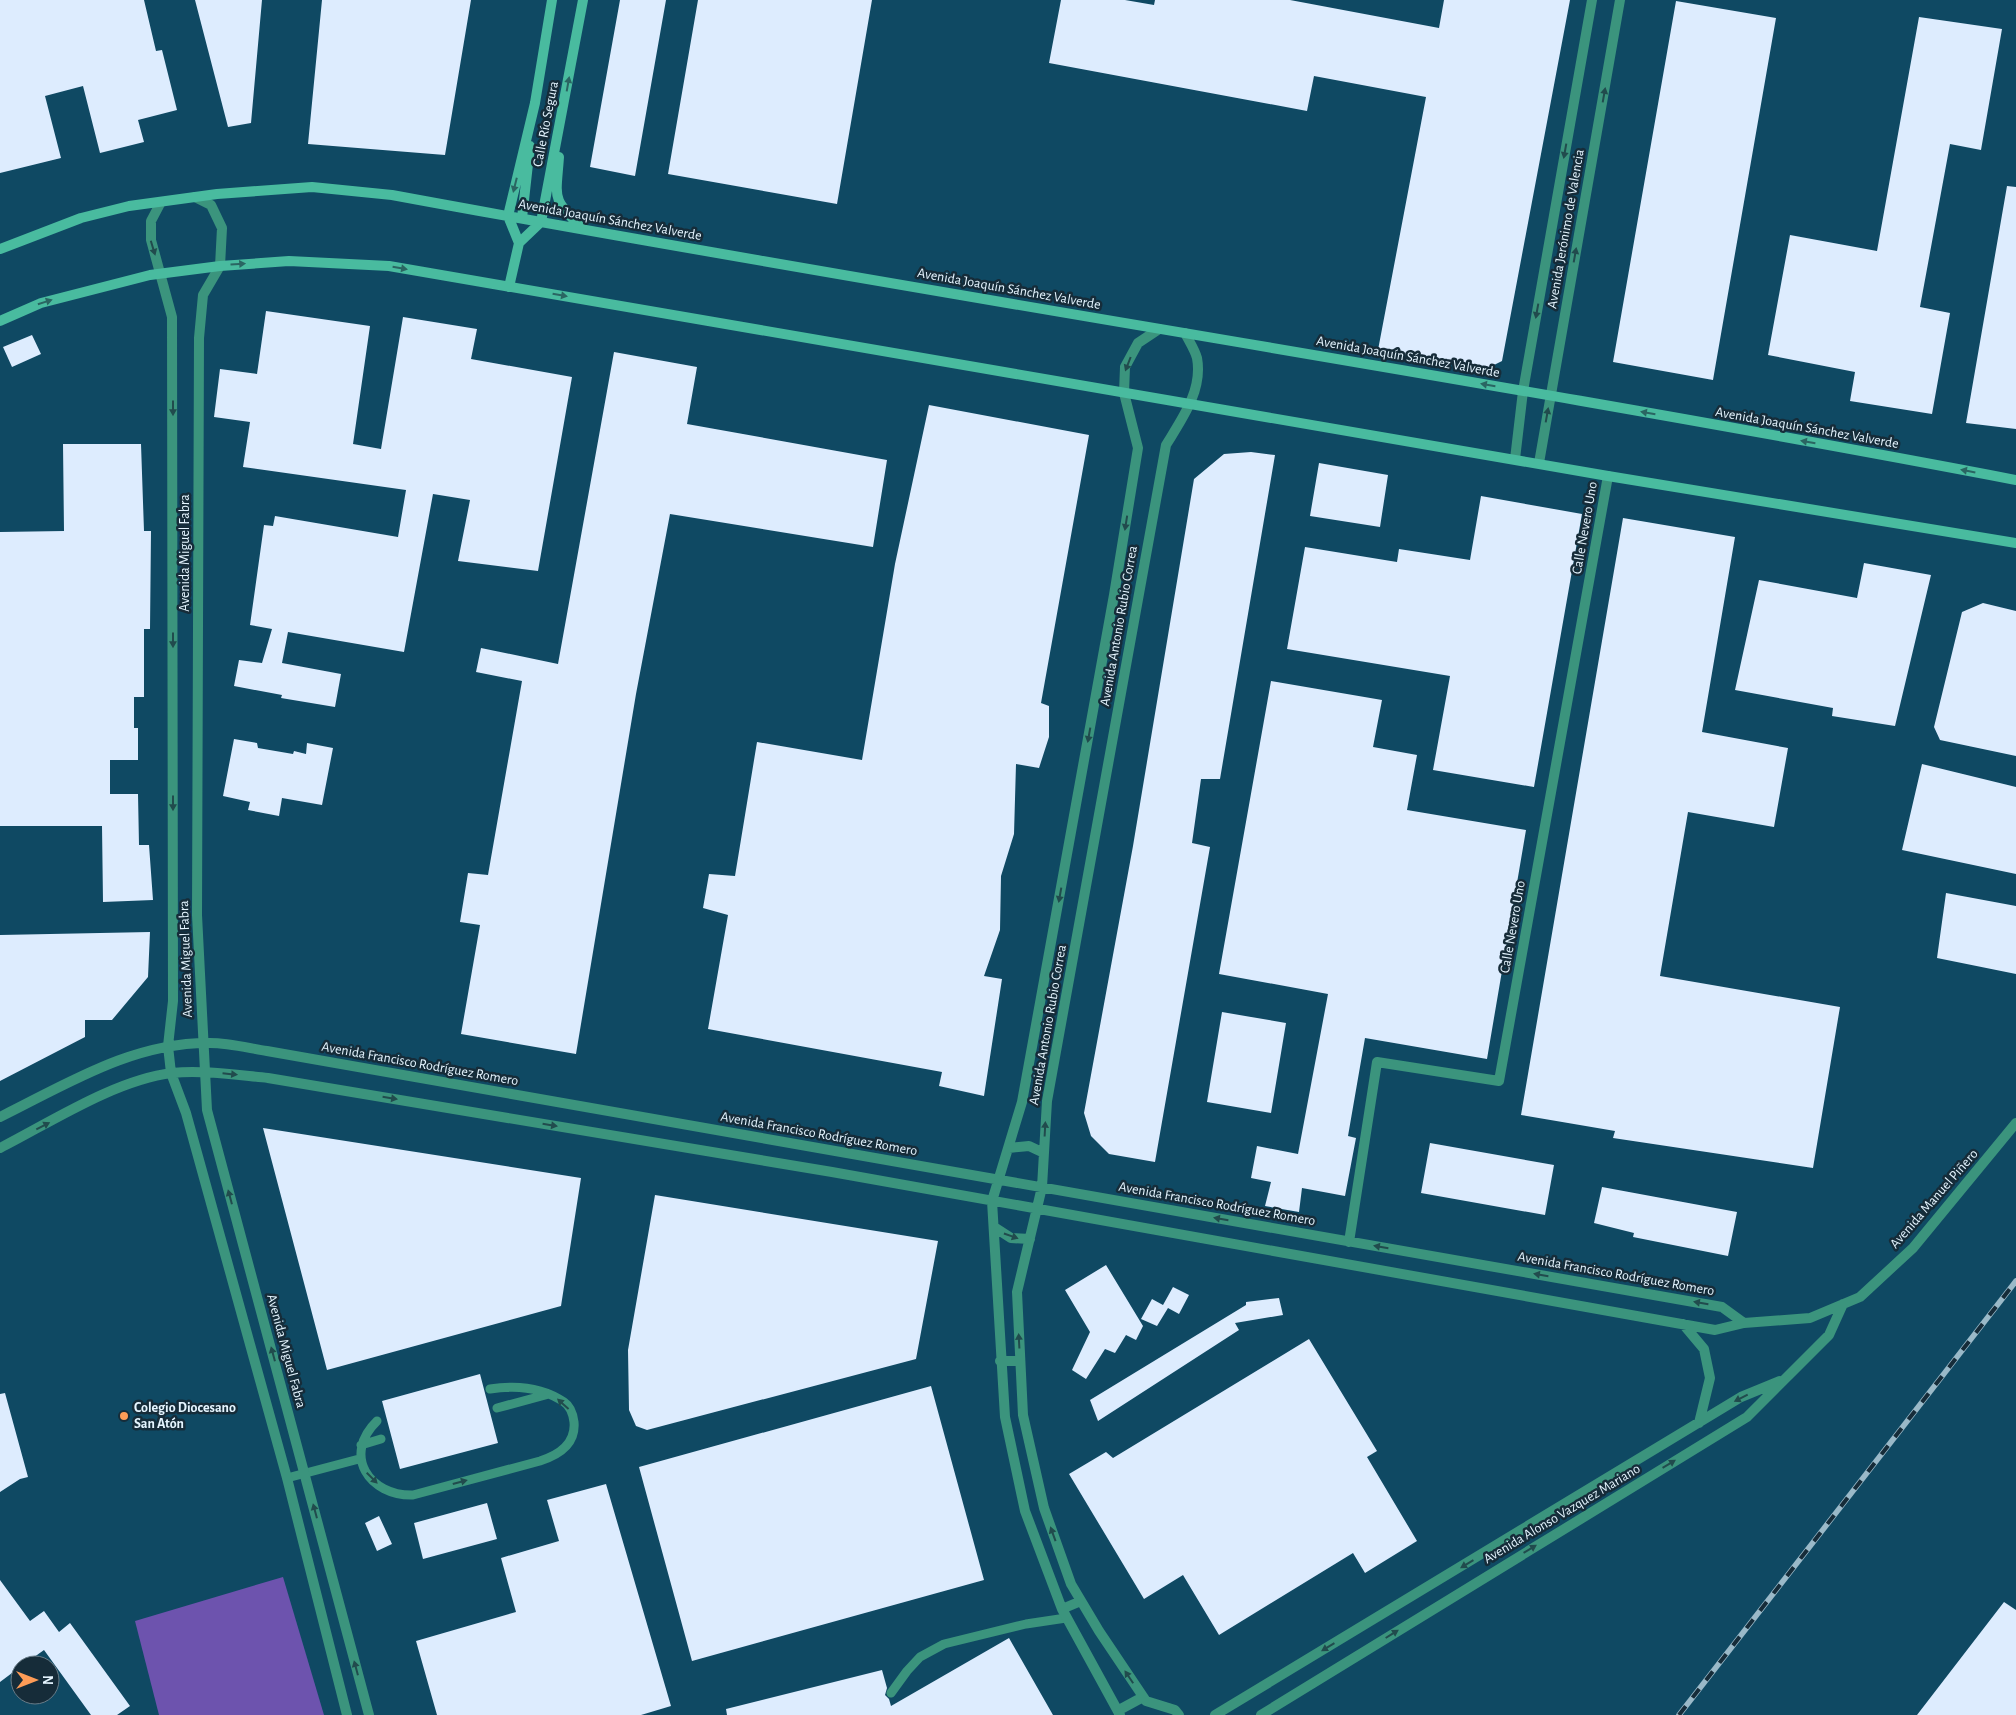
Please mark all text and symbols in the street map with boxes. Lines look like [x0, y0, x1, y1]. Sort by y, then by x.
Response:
one-way arrow [564, 76, 572, 92]
street label: Calle Río Segura [531, 79, 561, 168]
one-way arrow [1600, 87, 1608, 103]
one-way arrow [1561, 144, 1569, 160]
street label: Avenida Jerónimo de Valencia [1545, 148, 1587, 310]
one-way arrow [511, 177, 519, 192]
street label: Avenida Joaquín Sánchez Valverde [517, 197, 703, 243]
one-way arrow [150, 240, 158, 255]
one-way arrow [1572, 247, 1580, 263]
one-way arrow [230, 260, 246, 268]
one-way arrow [393, 264, 409, 272]
street label: Avenida Joaquín Sánchez Valverde [916, 266, 1102, 312]
one-way arrow [553, 292, 569, 300]
one-way arrow [38, 298, 53, 306]
one-way arrow [1533, 304, 1541, 319]
street label: Avenida Joaquín Sánchez Valverde [1315, 334, 1501, 380]
one-way arrow [1124, 357, 1132, 372]
one-way arrow [1480, 380, 1496, 388]
one-way arrow [169, 400, 177, 416]
street label: Avenida Joaquín Sánchez Valverde [1714, 405, 1900, 451]
one-way arrow [1544, 407, 1552, 423]
one-way arrow [1640, 409, 1656, 417]
one-way arrow [1800, 437, 1816, 445]
one-way arrow [1961, 467, 1976, 475]
street label: Calle Nevero Uno [1570, 481, 1600, 575]
street label: Avenida Miguel Fabra [178, 494, 192, 612]
one-way arrow [1121, 515, 1129, 531]
street label: Avenida Antonio Rubio Correa [1098, 544, 1140, 707]
one-way arrow [169, 632, 177, 648]
one-way arrow [1084, 727, 1092, 743]
one-way arrow [169, 795, 177, 811]
street label: Calle Nevero Uno [1498, 880, 1528, 974]
one-way arrow [1055, 887, 1063, 903]
street label: Avenida Miguel Fabra [177, 900, 195, 1018]
street label: Avenida Antonio Rubio Correa [1027, 943, 1069, 1106]
street label: Avenida Francisco Rodríguez Romero [321, 1040, 520, 1088]
one-way arrow [222, 1070, 238, 1078]
one-way arrow [383, 1095, 399, 1103]
street label: Avenida Francisco Rodríguez Romero [720, 1110, 919, 1158]
one-way arrow [1042, 1121, 1050, 1137]
one-way arrow [36, 1122, 51, 1130]
one-way arrow [543, 1122, 559, 1130]
street label: Avenida Manuel Piñero [1887, 1147, 1981, 1251]
street label: Avenida Francisco Rodríguez Romero [1118, 1180, 1317, 1228]
one-way arrow [226, 1189, 234, 1204]
one-way arrow [1213, 1215, 1228, 1223]
one-way arrow [1004, 1232, 1019, 1240]
one-way arrow [1372, 1243, 1388, 1251]
street label: Avenida Francisco Rodríguez Romero [1517, 1250, 1716, 1298]
one-way arrow [1532, 1271, 1548, 1279]
street label: Avenida Miguel Fabra [264, 1293, 308, 1410]
one-way arrow [1692, 1298, 1708, 1306]
one-way arrow [1015, 1332, 1023, 1348]
one-way arrow [268, 1346, 276, 1361]
one-way arrow [1734, 1394, 1748, 1402]
one-way arrow [558, 1398, 570, 1410]
place label: Colegio Diocesano San Atón [134, 1401, 236, 1431]
marker: Colegio Diocesano San Atón [118, 1410, 130, 1422]
one-way arrow [1663, 1460, 1676, 1469]
street label: Avenida Alonso Vazquez Mariano [1481, 1462, 1643, 1566]
one-way arrow [366, 1472, 378, 1484]
one-way arrow [452, 1478, 467, 1486]
one-way arrow [311, 1503, 319, 1518]
one-way arrow [1049, 1526, 1057, 1541]
one-way arrow [1524, 1544, 1537, 1553]
one-way arrow [1461, 1559, 1474, 1568]
one-way arrow [1385, 1629, 1398, 1638]
one-way arrow [1322, 1643, 1335, 1652]
north arrow [10, 1655, 60, 1705]
one-way arrow [352, 1660, 360, 1675]
one-way arrow [1125, 1670, 1134, 1683]
text: N [40, 1675, 54, 1685]

